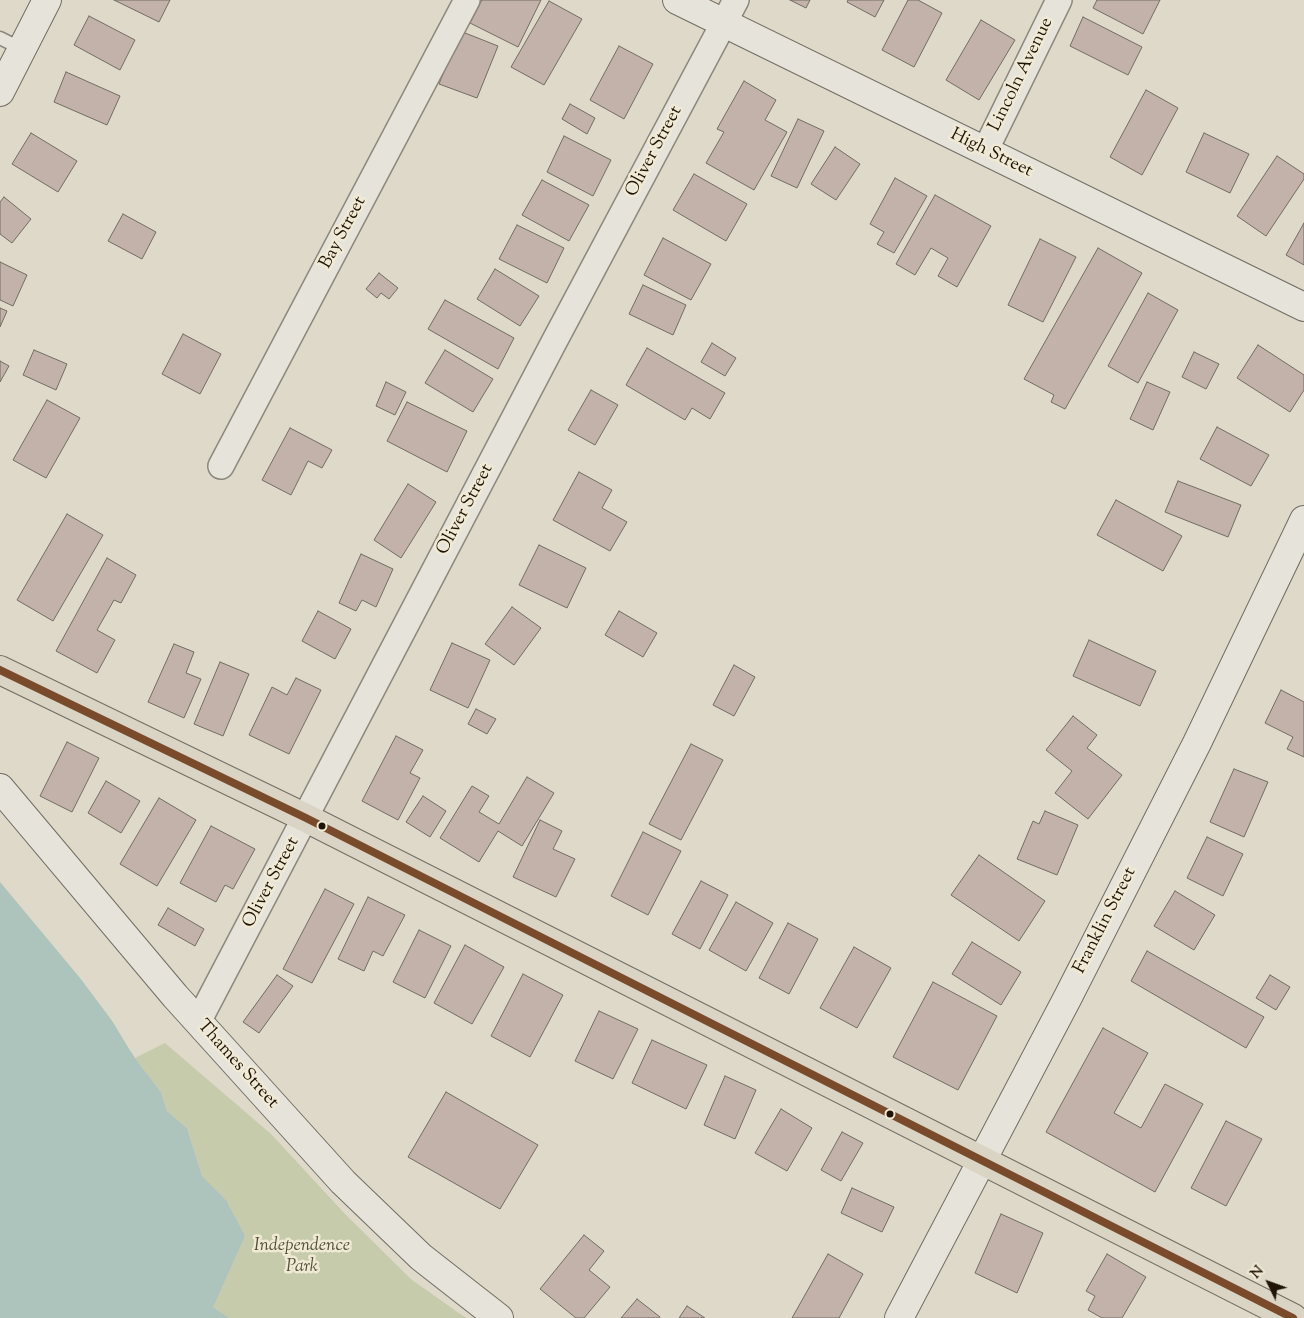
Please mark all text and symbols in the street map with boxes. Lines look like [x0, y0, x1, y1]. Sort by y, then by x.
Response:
street label: Lincoln Avenue [985, 15, 1059, 135]
street label: Oliver Street [622, 103, 688, 201]
street label: High Street [946, 125, 1036, 183]
street label: Bay Street [316, 193, 372, 273]
street label: Oliver Street [433, 461, 499, 559]
unlabelled marker [317, 821, 327, 831]
street label: Oliver Street [239, 834, 305, 932]
street label: Franklin Street [1070, 864, 1142, 978]
street label: Thames Street [192, 1016, 282, 1114]
unlabelled marker [885, 1109, 895, 1119]
park label: Independence Park [254, 1236, 350, 1278]
north arrow [1244, 1258, 1294, 1308]
text: N [1247, 1262, 1269, 1284]

